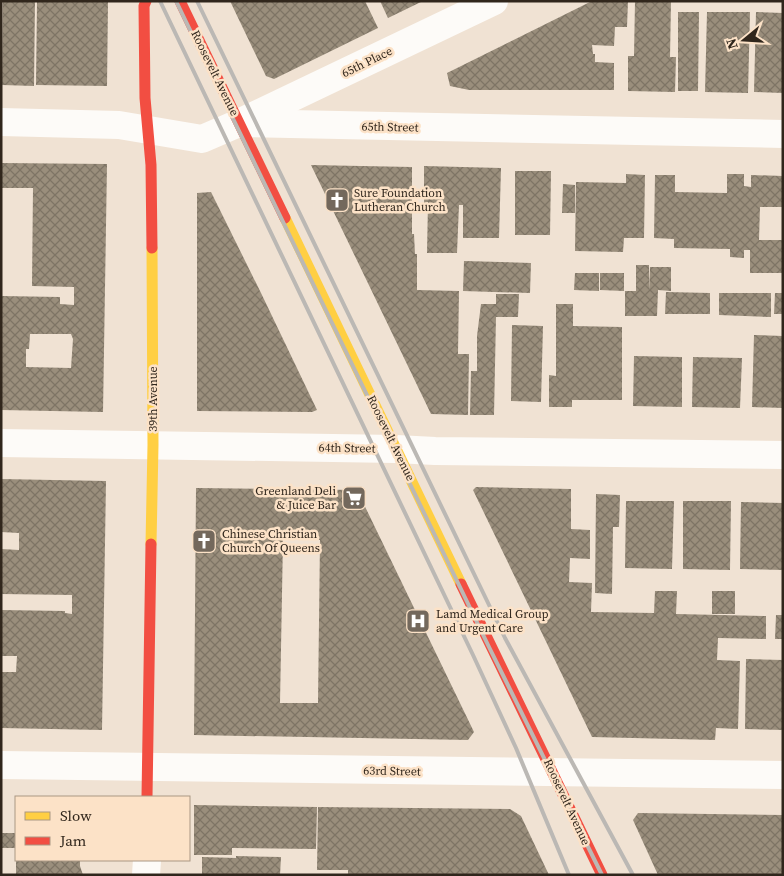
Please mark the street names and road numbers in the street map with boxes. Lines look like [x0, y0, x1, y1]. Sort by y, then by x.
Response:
street label: Roosevelt Avenue [187, 27, 243, 119]
street label: 65th Place [339, 43, 395, 81]
street label: 65th Street [361, 119, 419, 135]
street label: 39th Avenue [145, 366, 161, 432]
street label: Roosevelt Avenue [363, 392, 419, 484]
street label: 64th Street [318, 440, 376, 456]
street label: Roosevelt Avenue [540, 756, 594, 848]
street label: 63rd Street [363, 762, 421, 780]

